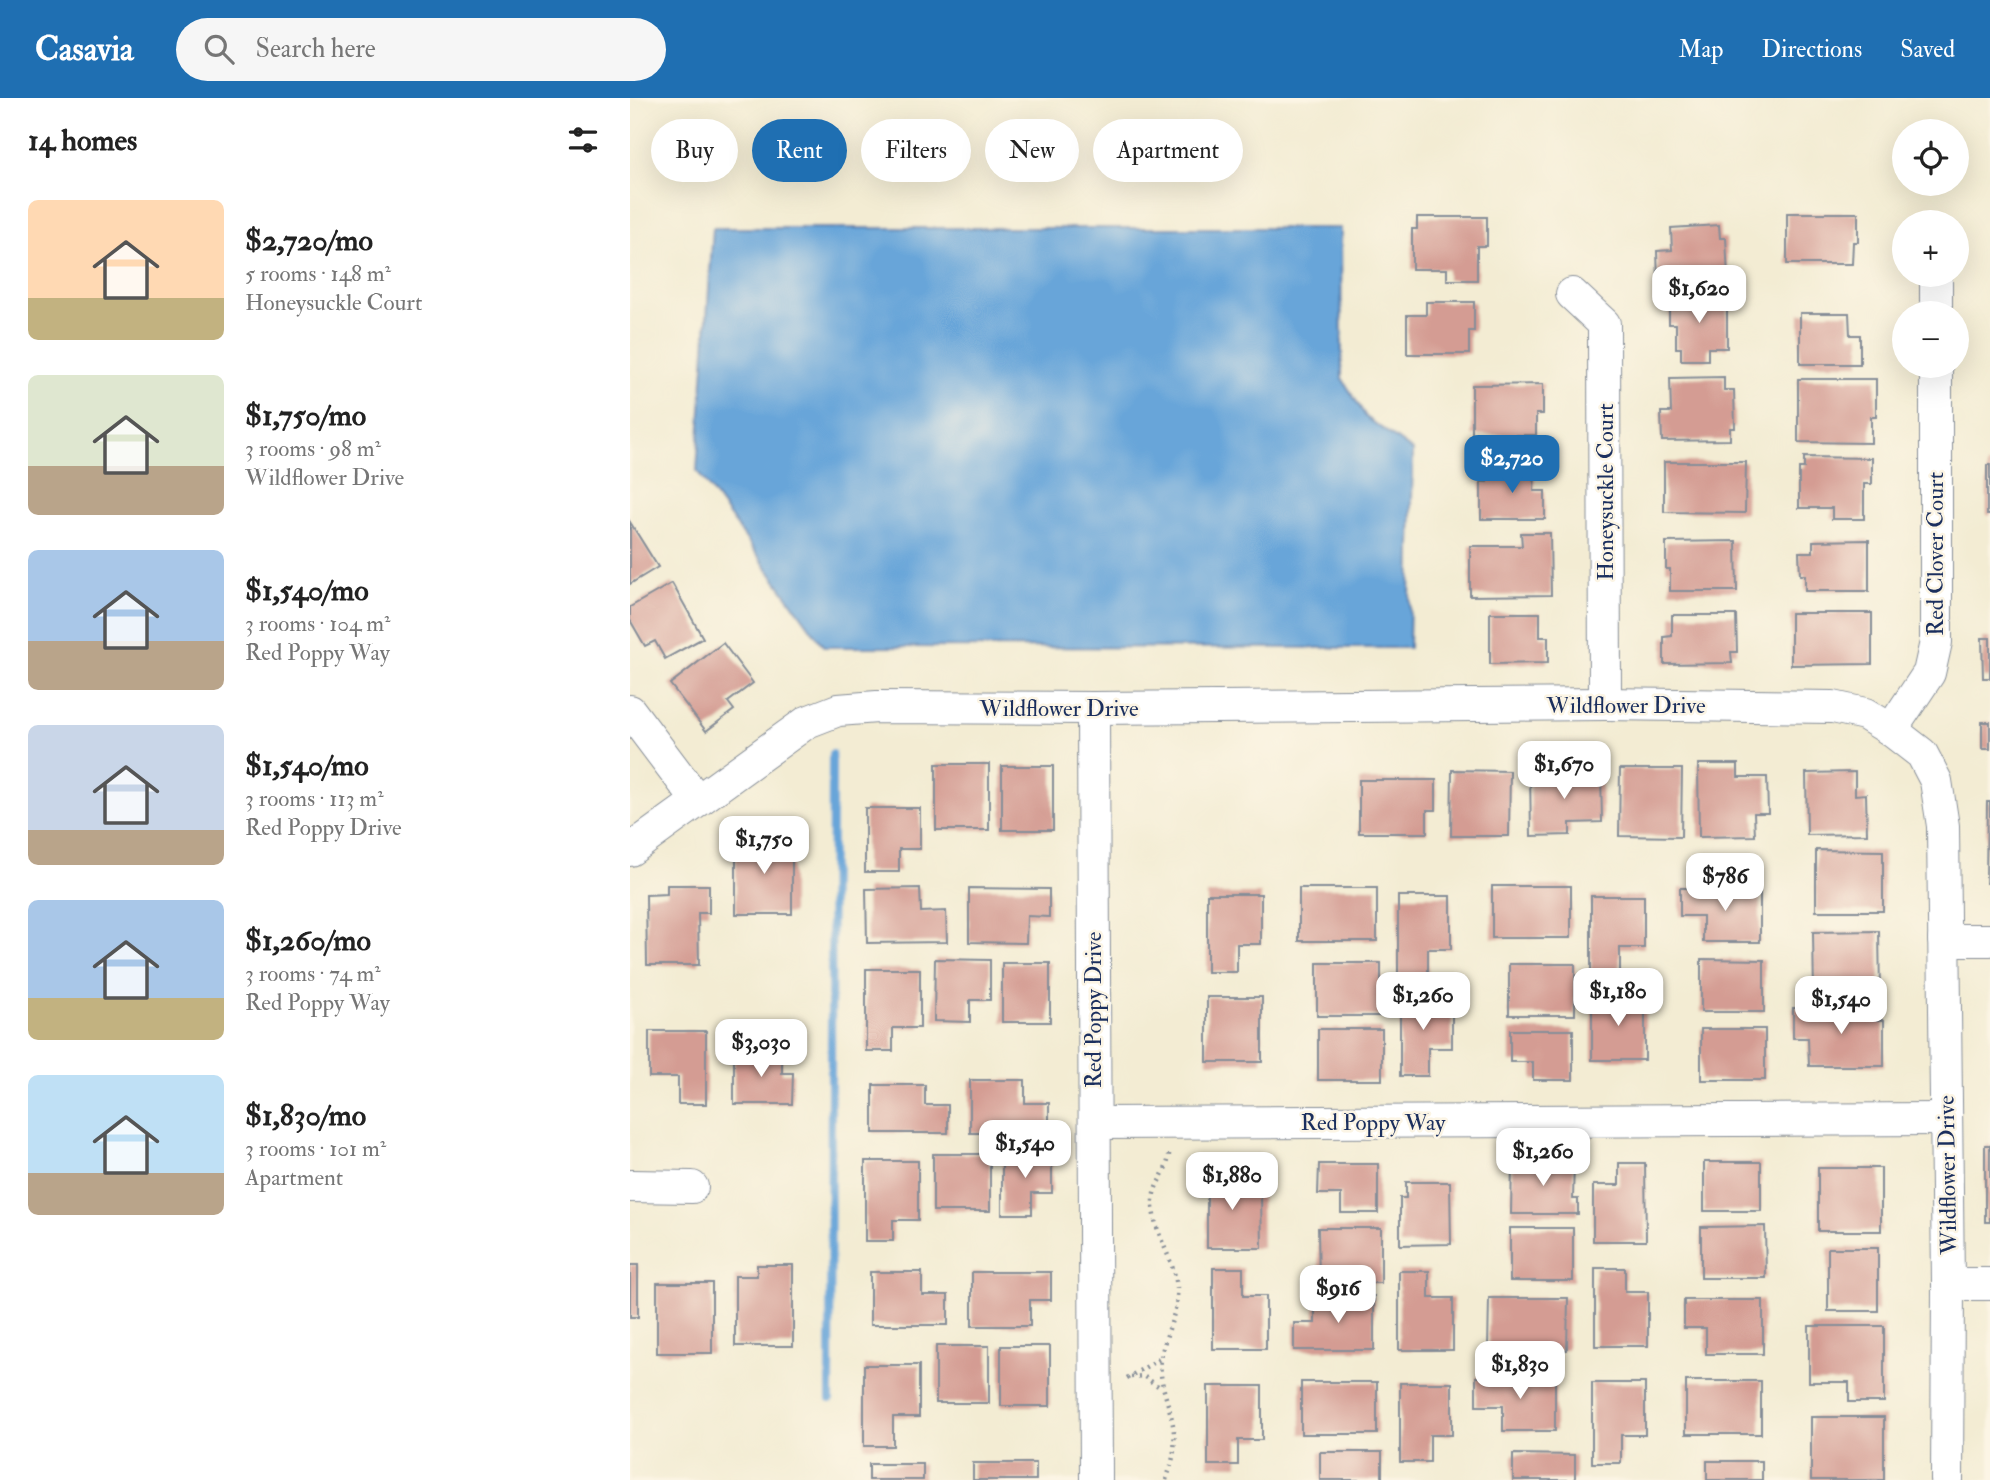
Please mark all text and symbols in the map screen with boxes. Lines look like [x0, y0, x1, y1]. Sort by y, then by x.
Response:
search box [176, 18, 666, 81]
text: Casavia [35, 29, 134, 70]
icon: search [200, 30, 238, 68]
text: Search here [256, 33, 376, 65]
text: Map [1678, 34, 1723, 65]
text: Directions [1761, 34, 1862, 65]
text: Saved [1900, 34, 1955, 65]
chip: Buy [651, 119, 738, 182]
chip: Rent [752, 119, 847, 182]
chip: Filters [861, 119, 971, 182]
chip: New [985, 119, 1079, 182]
chip: Apartment [1093, 119, 1243, 182]
map controls [1892, 119, 1969, 378]
button: locate [1892, 119, 1969, 196]
icon: filters [564, 121, 602, 159]
text: 14 homes [28, 122, 137, 159]
button: + [1892, 210, 1969, 287]
text: $2,720/mo [245, 222, 373, 259]
icon: home [84, 228, 168, 312]
text: 5 rooms · 148 m² [245, 259, 391, 288]
pin: $1,620 [1642, 266, 1756, 325]
text: $1,620 [1668, 273, 1730, 302]
text: Honeysuckle Court [245, 288, 422, 317]
button: − [1892, 301, 1969, 378]
text: $1,750/mo [245, 397, 366, 434]
icon: home [84, 403, 168, 487]
street label: Honeysuckle Court [1591, 403, 1620, 581]
text: 3 rooms · 98 m² [245, 434, 381, 463]
pin: $2,720 [1455, 436, 1569, 495]
text: $2,720 [1480, 443, 1544, 472]
text: Wildflower Drive [245, 463, 404, 492]
street label: Red Clover Court [1921, 472, 1950, 636]
text: $1,540/mo [245, 572, 369, 609]
icon: home [84, 578, 168, 662]
text: 3 rooms · 104 m² [245, 609, 391, 638]
text: Red Poppy Way [245, 638, 390, 667]
street label: Wildflower Drive [1545, 691, 1706, 720]
street label: Wildflower Drive [978, 694, 1139, 723]
pin: $1,670 [1507, 742, 1621, 801]
text: $1,540/mo [245, 747, 369, 784]
text: $1,670 [1534, 749, 1594, 778]
icon: home [84, 753, 168, 837]
text: 3 rooms · 113 m² [245, 784, 384, 813]
text: Red Poppy Drive [245, 813, 402, 842]
pin: $1,750 [707, 816, 821, 876]
text: $1,750 [735, 824, 793, 853]
pin: $786 [1684, 854, 1766, 913]
text: $786 [1702, 861, 1748, 890]
text: $1,260/mo [245, 922, 371, 959]
icon: home [84, 928, 168, 1012]
street label: Red Poppy Drive [1079, 931, 1109, 1088]
text: 3 rooms · 74 m² [245, 959, 381, 988]
pin: $1,180 [1561, 968, 1675, 1028]
pin: $1,260 [1366, 972, 1480, 1032]
text: $1,180 [1589, 976, 1647, 1005]
pin: $1,540 [1784, 976, 1898, 1036]
text: $1,260 [1392, 980, 1454, 1009]
text: $1,540 [1811, 984, 1871, 1013]
text: Red Poppy Way [245, 988, 390, 1017]
pin: $3,030 [704, 1020, 818, 1079]
text: $3,030 [731, 1027, 791, 1056]
street label: Wildflower Drive [1932, 1095, 1963, 1256]
text: $1,830/mo [245, 1097, 366, 1134]
icon: home [84, 1103, 168, 1187]
street label: Red Poppy Way [1301, 1108, 1446, 1138]
pin: $1,540 [968, 1121, 1082, 1180]
text: $1,540 [995, 1128, 1055, 1157]
pin: $1,260 [1486, 1128, 1600, 1188]
text: 3 rooms · 101 m² [245, 1134, 386, 1163]
text: $1,260 [1512, 1136, 1574, 1165]
pin: $1,880 [1175, 1152, 1289, 1212]
text: $1,880 [1202, 1160, 1262, 1189]
text: Apartment [245, 1163, 343, 1192]
pin: $916 [1297, 1266, 1379, 1325]
text: $916 [1316, 1273, 1360, 1302]
pin: $1,830 [1463, 1342, 1577, 1401]
text: $1,830 [1491, 1349, 1549, 1378]

